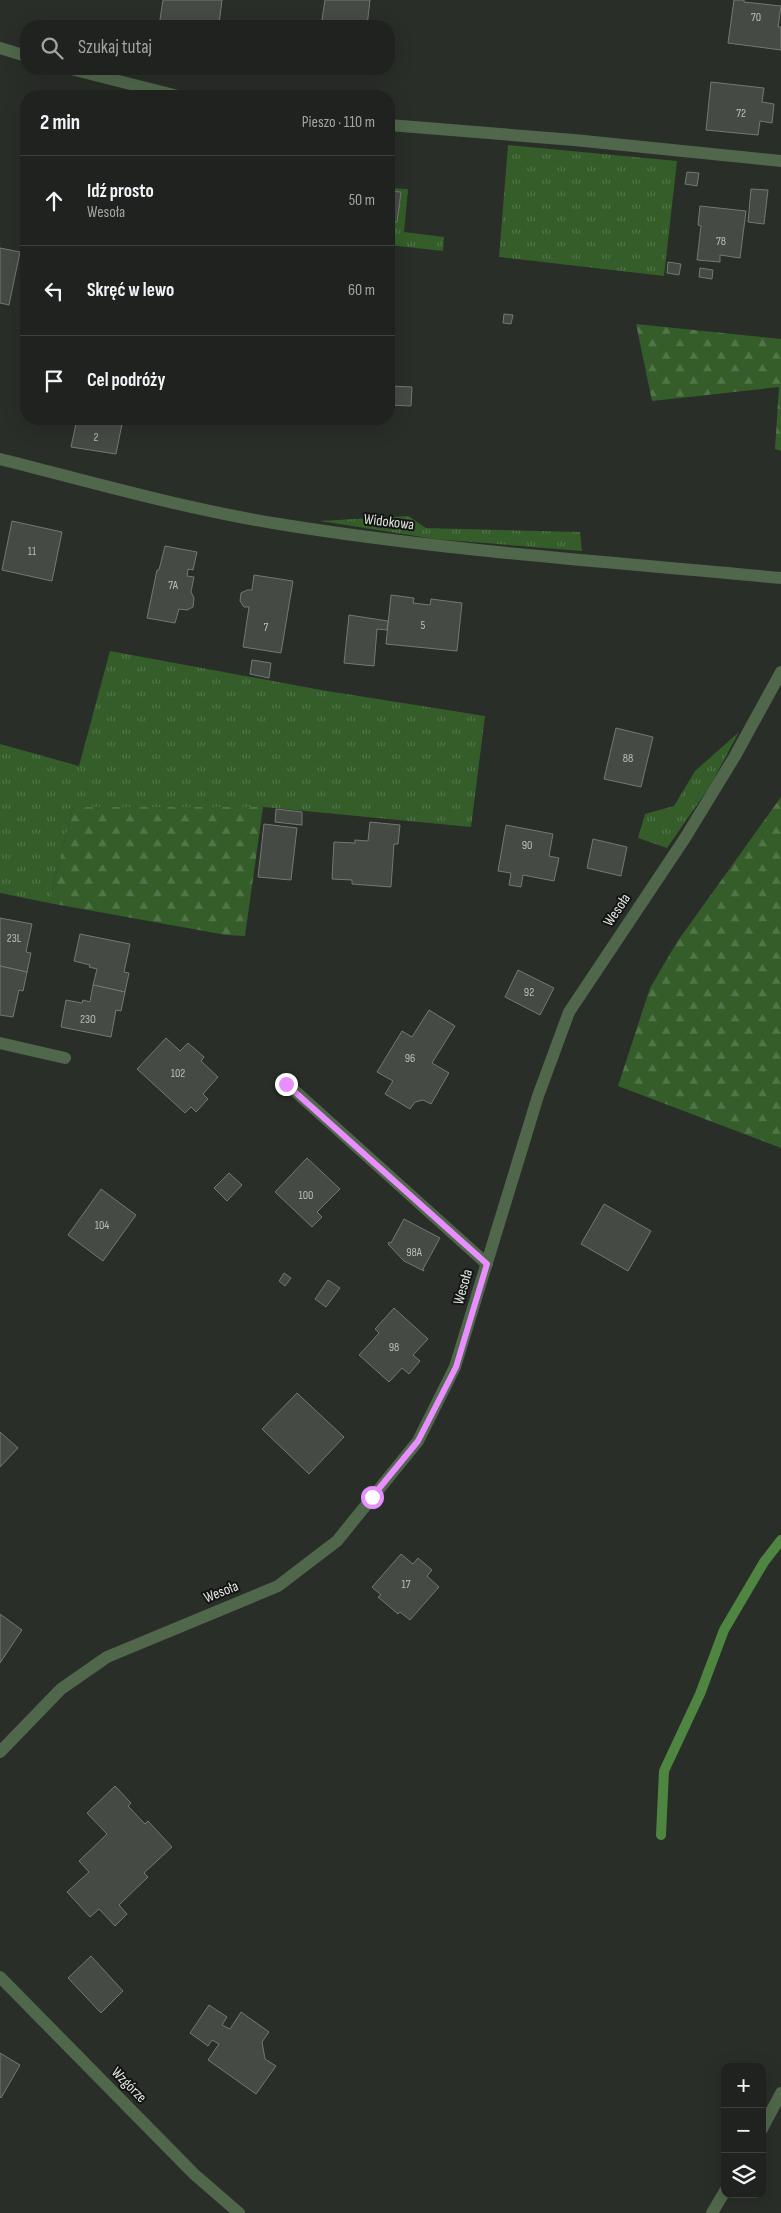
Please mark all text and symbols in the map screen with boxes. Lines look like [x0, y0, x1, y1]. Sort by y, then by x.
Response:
house number: 70 [751, 10, 761, 25]
search box [20, 20, 395, 75]
icon: search [38, 34, 66, 62]
text: Szukaj tutaj [78, 36, 152, 59]
house number: 72 [736, 106, 746, 121]
text: 2 min [40, 110, 80, 135]
text: Pieszo · 110 m [302, 113, 375, 132]
text: Idź prosto [87, 180, 154, 203]
icon: ahead [40, 187, 68, 215]
text: 50 m [349, 191, 375, 210]
text: Wesoła [87, 203, 125, 222]
house number: 78 [716, 234, 726, 249]
icon: left [40, 277, 68, 305]
text: Skręć w lewo [87, 279, 174, 302]
text: 60 m [348, 281, 375, 300]
icon: arrive [40, 367, 68, 395]
text: Cel podróży [87, 369, 165, 392]
house number: 2 [94, 430, 99, 445]
street label: Widokowa [363, 509, 416, 535]
house number: 11 [28, 544, 37, 559]
house number: 7A [168, 578, 179, 593]
house number: 5 [421, 618, 426, 633]
house number: 7 [264, 620, 269, 635]
house number: 88 [623, 751, 633, 766]
house number: 90 [522, 838, 532, 853]
street label: Wesoła [599, 890, 635, 930]
house number: 23L [7, 931, 22, 946]
house number: 92 [524, 985, 534, 1000]
house number: 23O [80, 1012, 96, 1027]
house number: 96 [405, 1051, 415, 1066]
house number: 102 [171, 1066, 185, 1081]
route end [275, 1073, 298, 1096]
house number: 100 [299, 1188, 313, 1203]
house number: 104 [95, 1218, 109, 1233]
house number: 98A [406, 1245, 423, 1260]
street label: Wesoła [449, 1267, 477, 1307]
house number: 98 [389, 1340, 399, 1355]
route start [361, 1486, 384, 1509]
street label: Wesoła [201, 1576, 241, 1608]
house number: 17 [402, 1577, 411, 1592]
street label: Wzgórze [107, 2063, 151, 2107]
map controls [721, 2063, 766, 2198]
button: + [721, 2063, 766, 2108]
button: − [721, 2108, 766, 2153]
button: layers [721, 2153, 766, 2198]

